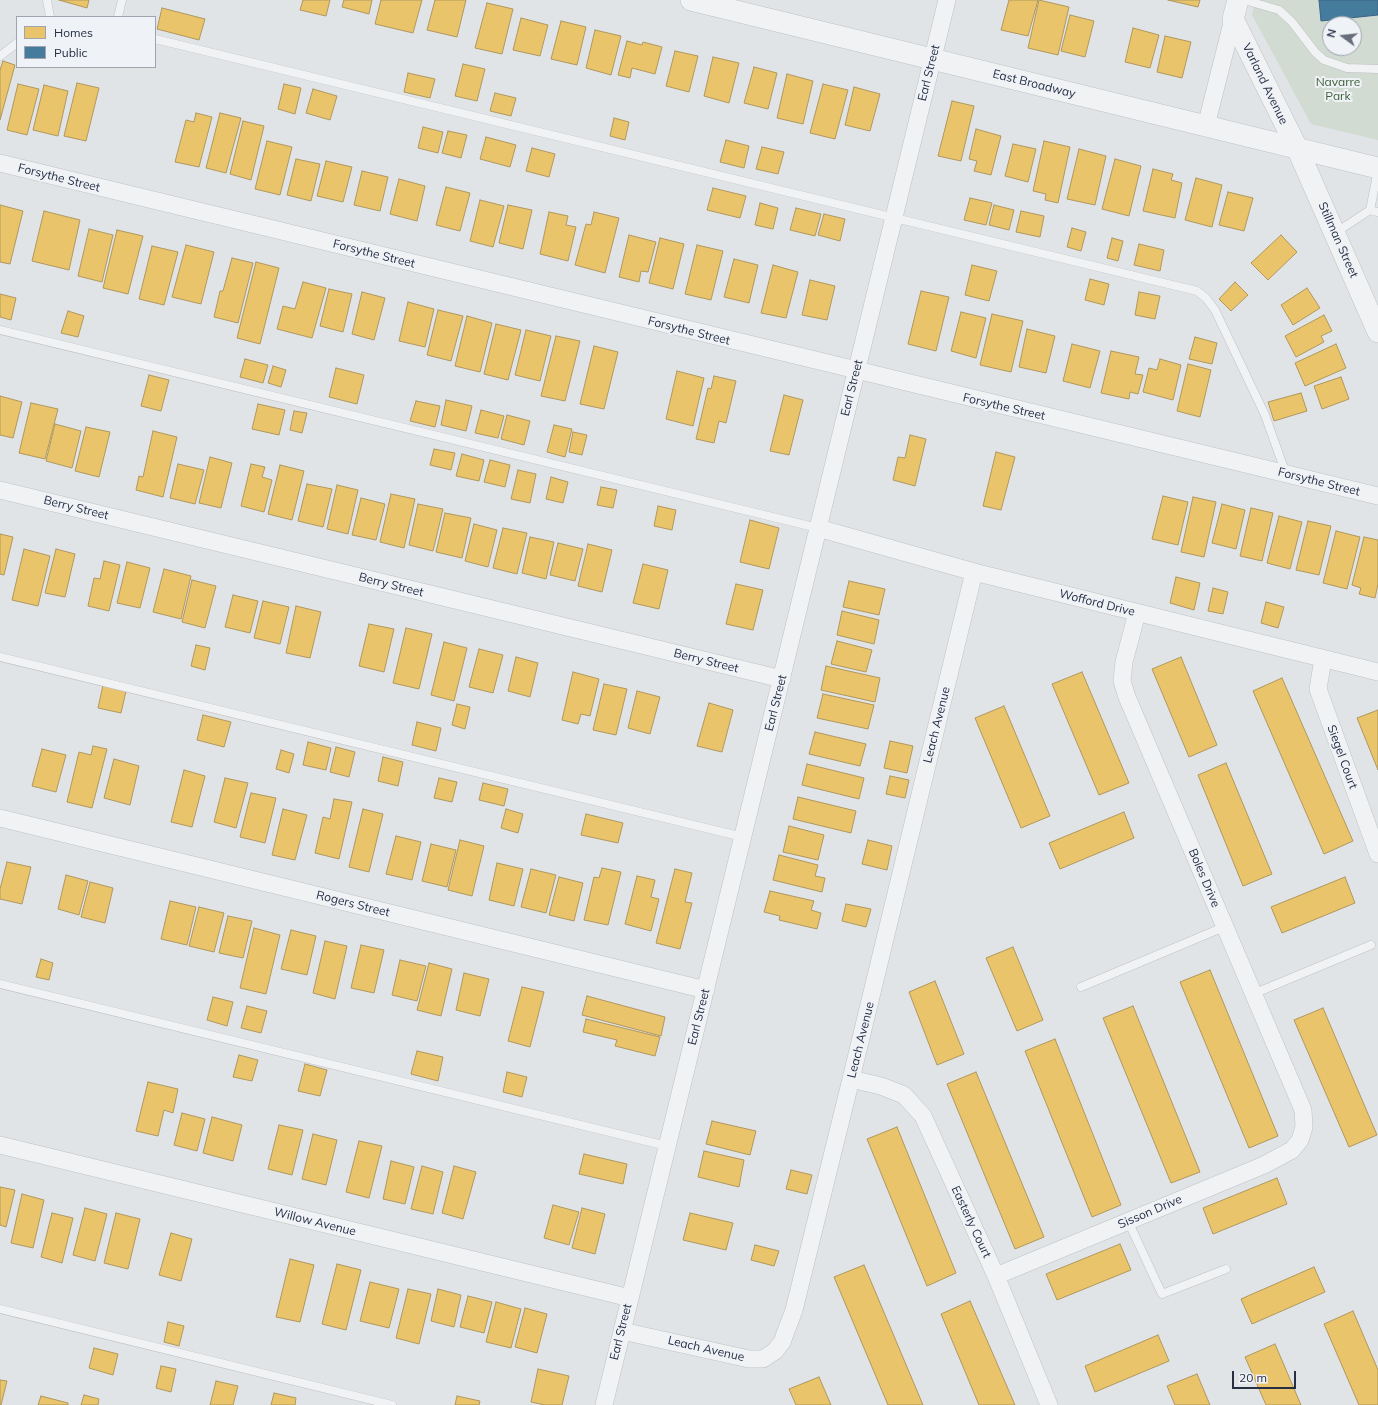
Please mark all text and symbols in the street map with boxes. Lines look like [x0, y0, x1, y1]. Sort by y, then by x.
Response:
legend [16, 16, 156, 68]
north arrow [1322, 16, 1362, 56]
text: Homes [54, 25, 93, 40]
text: N [1324, 27, 1339, 39]
street label: Varland Avenue [1239, 41, 1291, 127]
street label: Earl Street [915, 43, 943, 103]
text: Public [54, 45, 88, 60]
street label: East Broadway [991, 67, 1077, 101]
park label: Navarre Park [1316, 75, 1360, 103]
street label: Forsythe Street [16, 161, 102, 195]
street label: Stillman Street [1315, 200, 1361, 280]
street label: Forsythe Street [331, 237, 417, 271]
street label: Forsythe Street [646, 314, 732, 348]
street label: Earl Street [838, 358, 866, 418]
street label: Forsythe Street [961, 391, 1047, 423]
street label: Forsythe Street [1276, 465, 1362, 499]
street label: Berry Street [42, 493, 110, 523]
street label: Berry Street [357, 570, 425, 600]
street label: Wofford Drive [1058, 587, 1136, 619]
street label: Berry Street [672, 646, 740, 676]
street label: Earl Street [762, 673, 790, 733]
street label: Leach Avenue [921, 685, 953, 765]
street label: Siegel Court [1324, 723, 1360, 791]
street label: Boles Drive [1185, 846, 1223, 910]
street label: Rogers Street [315, 888, 391, 920]
street label: Earl Street [685, 987, 713, 1047]
street label: Leach Avenue [845, 1000, 877, 1080]
street label: Easterly Court [948, 1184, 994, 1260]
street label: Sisson Drive [1116, 1192, 1184, 1232]
street label: Willow Avenue [272, 1205, 358, 1239]
street label: Earl Street [607, 1302, 635, 1362]
street label: Leach Avenue [666, 1333, 746, 1365]
scale bar [1234, 1363, 1298, 1389]
text: 20 m [1239, 1370, 1267, 1385]

